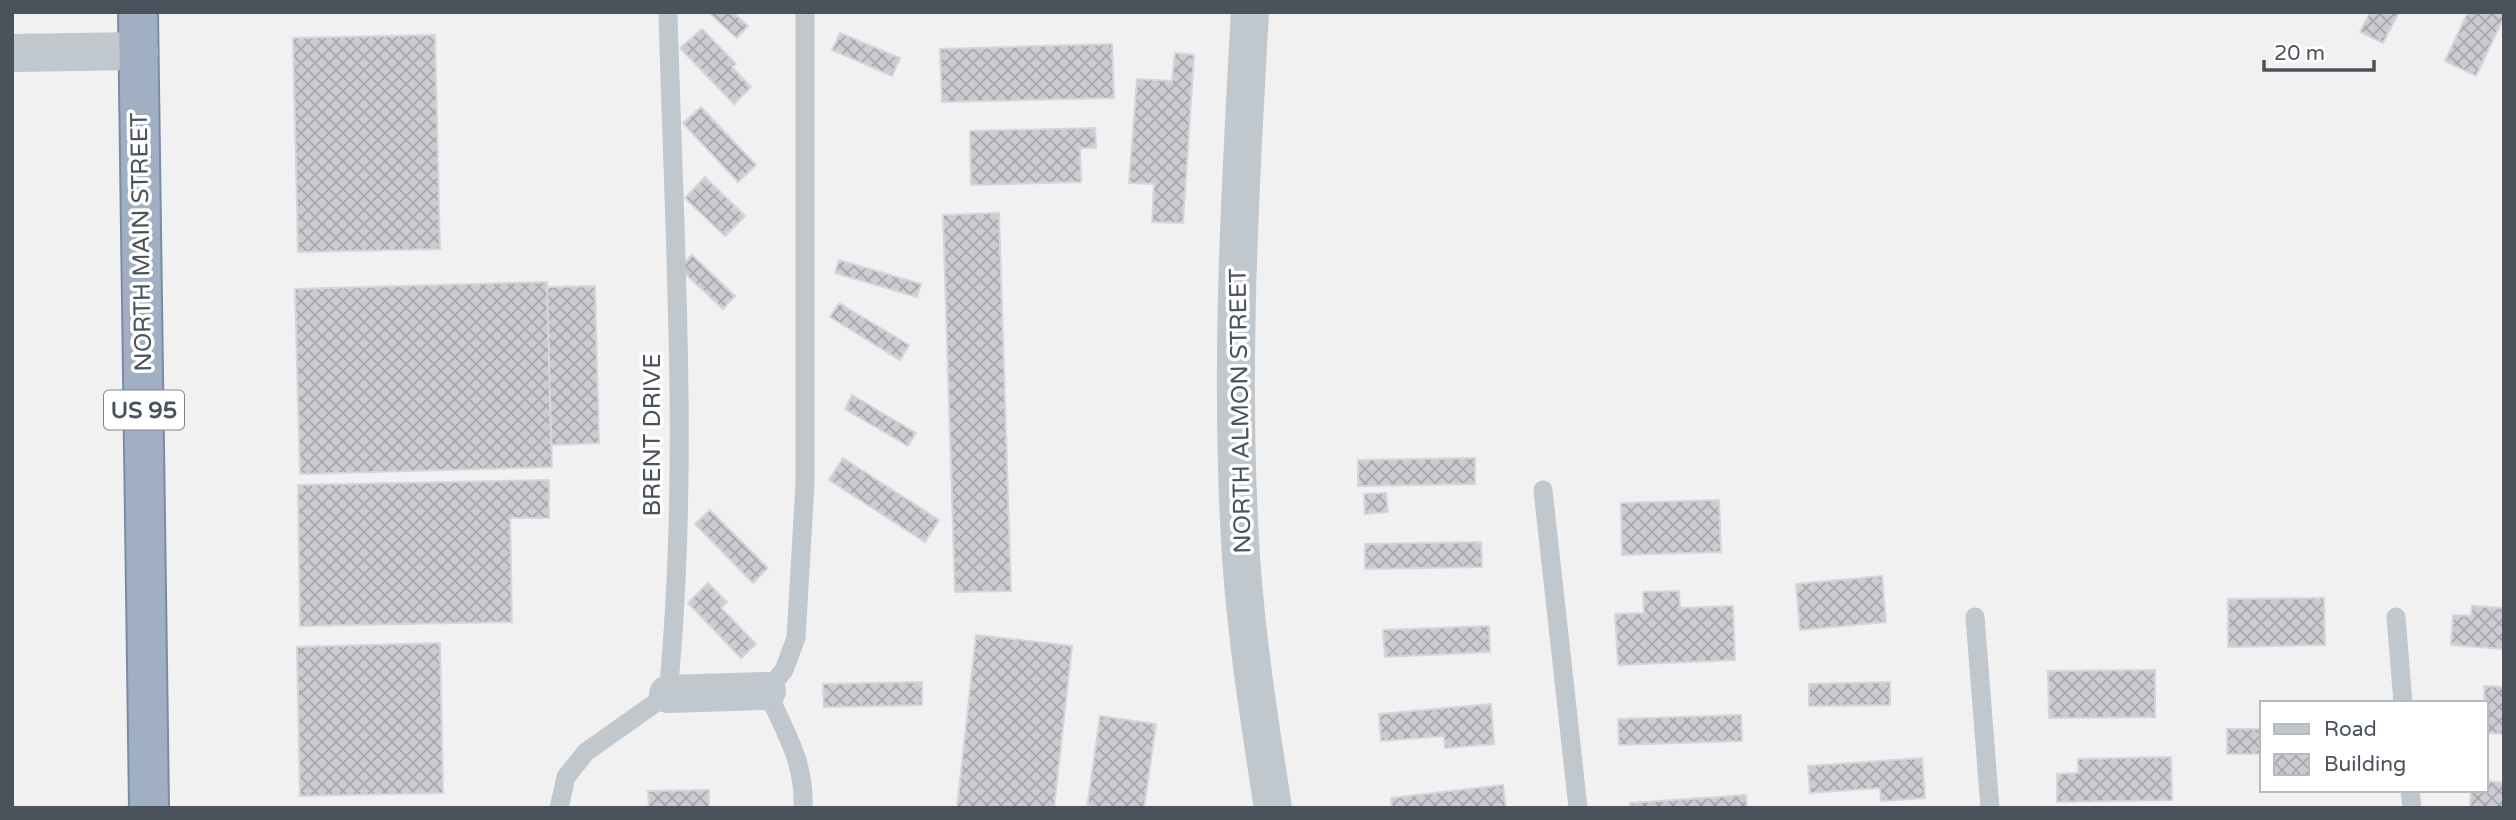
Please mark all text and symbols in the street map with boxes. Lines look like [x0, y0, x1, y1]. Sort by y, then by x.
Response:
scale bar [2264, 28, 2374, 72]
text: 20 m [2274, 41, 2325, 66]
street label: NORTH MAIN STREET [125, 112, 158, 372]
street label: NORTH ALMON STREET [1224, 268, 1257, 554]
street label: BRENT DRIVE [638, 353, 667, 517]
road number: US 95 [104, 390, 184, 430]
legend [2260, 701, 2488, 792]
text: Road [2324, 717, 2377, 742]
text: Building [2324, 752, 2406, 777]

